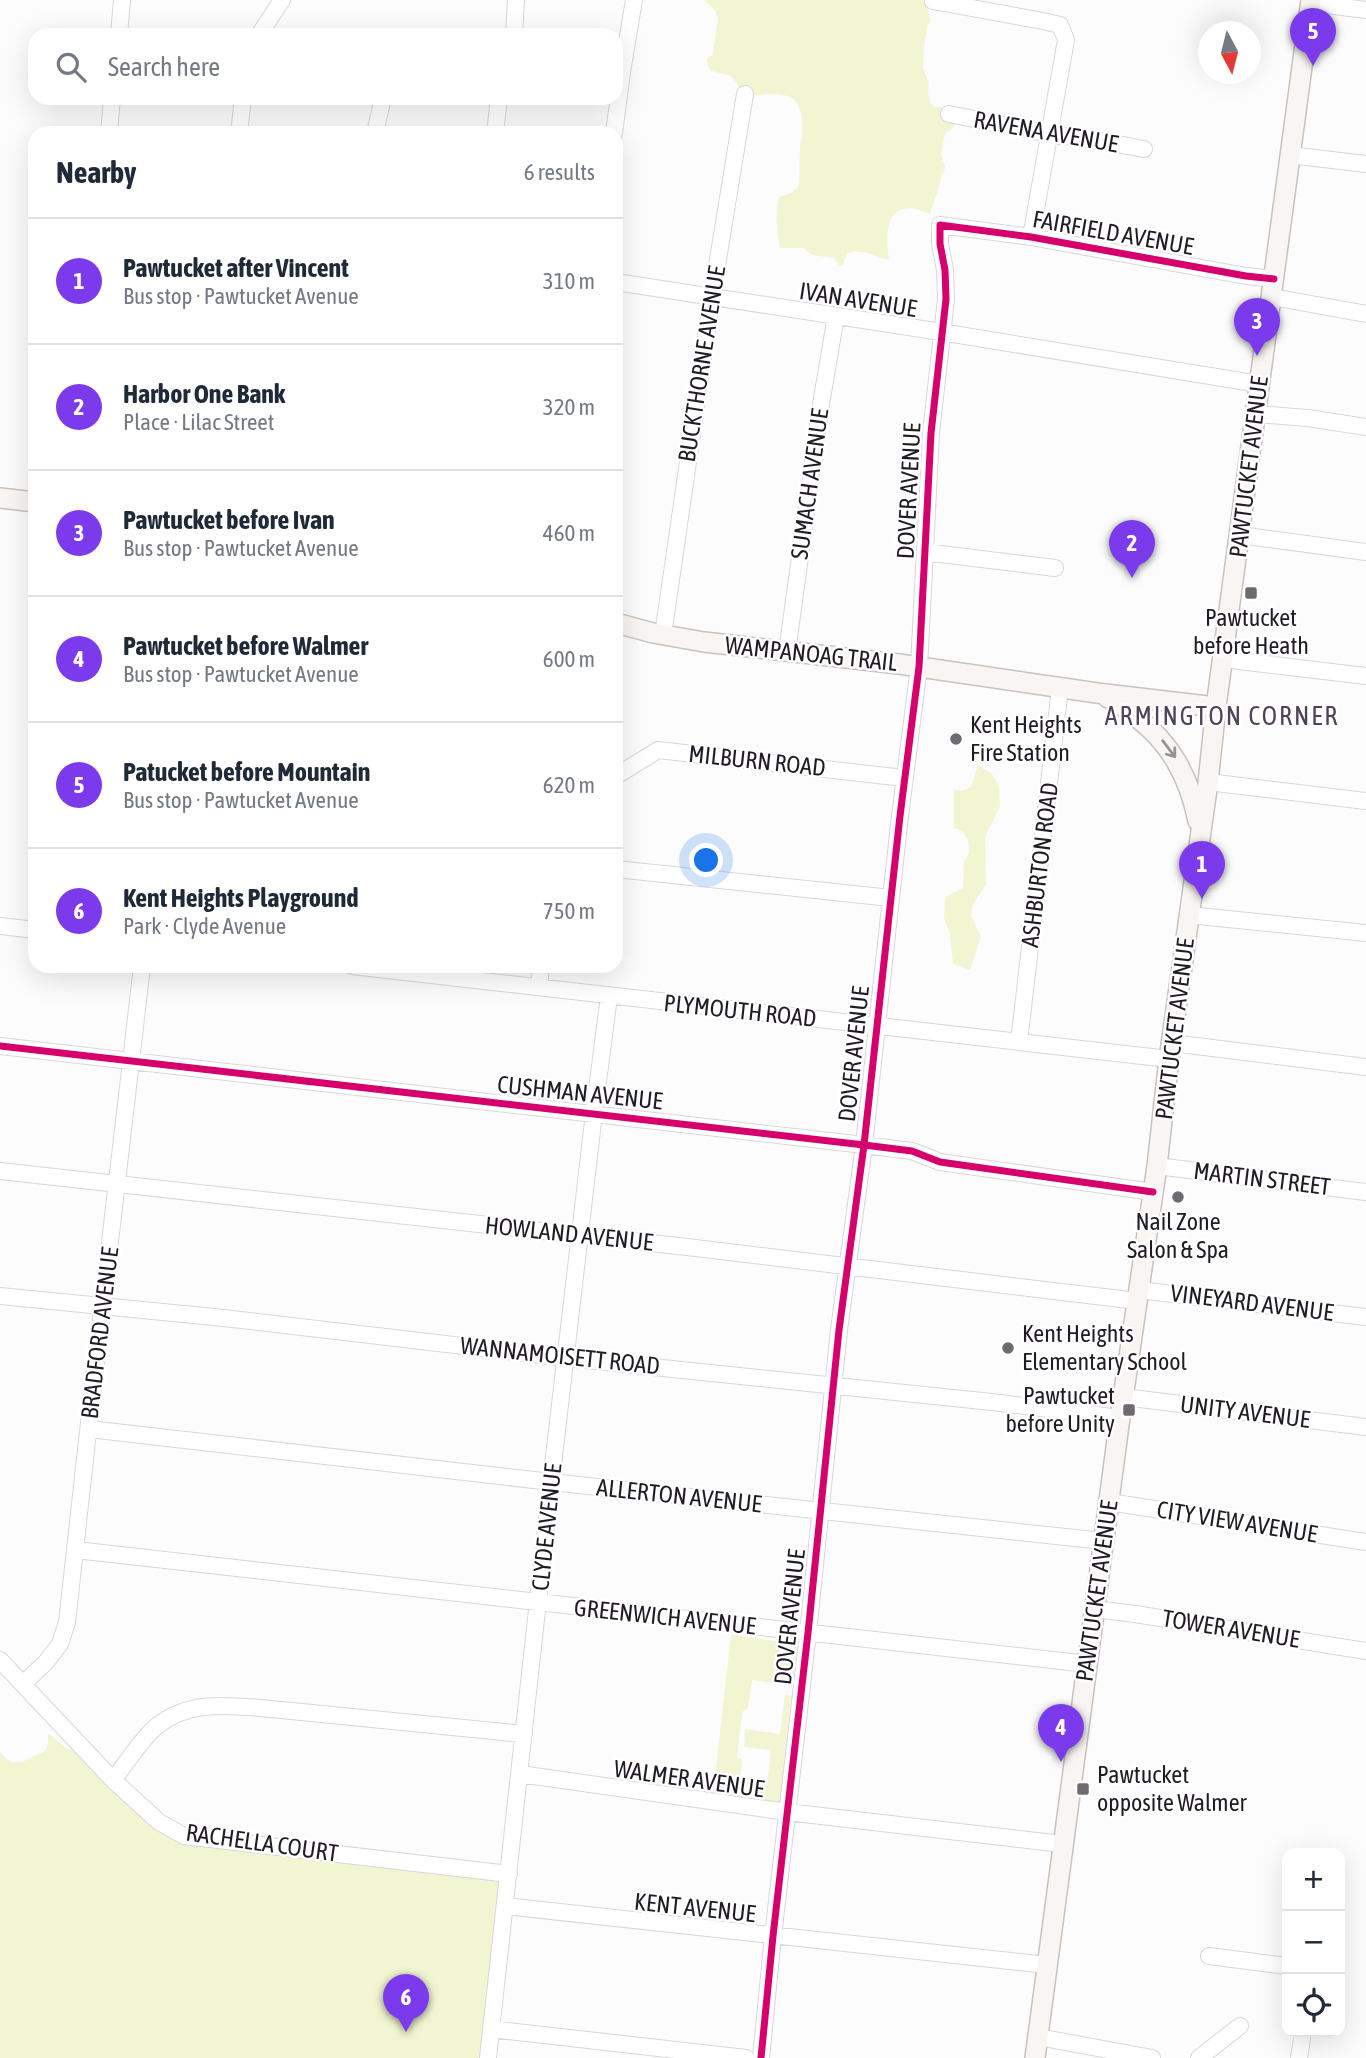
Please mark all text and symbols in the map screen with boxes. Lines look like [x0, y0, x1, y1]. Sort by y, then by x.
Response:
pin: 5 [1290, 8, 1336, 66]
north arrow [1198, 21, 1261, 84]
search box [28, 28, 623, 105]
icon: search [52, 48, 90, 86]
text: Search here [108, 52, 220, 82]
street label: RAVENA AVENUE [972, 106, 1120, 158]
text: Nearby [56, 155, 136, 189]
text: 6 results [524, 159, 595, 185]
street label: FAIRFIELD AVENUE [1031, 205, 1196, 260]
text: Pawtucket after Vincent [123, 253, 349, 283]
street label: BUCKTHORNE AVENUE [673, 264, 730, 464]
text: 1 [74, 268, 84, 294]
text: 310 m [543, 268, 595, 294]
street label: IVAN AVENUE [797, 277, 919, 322]
text: Bus stop · Pawtucket Avenue [123, 283, 359, 309]
pin: 3 [1234, 298, 1280, 356]
street label: PAWTUCKET AVENUE [1224, 375, 1273, 559]
text: Harbor One Bank [123, 379, 285, 409]
text: 2 [74, 394, 84, 420]
text: 320 m [543, 394, 595, 420]
street label: SUMACH AVENUE [786, 407, 833, 561]
text: Place · Lilac Street [123, 409, 274, 435]
street label: DOVER AVENUE [891, 422, 926, 560]
text: Pawtucket before Ivan [123, 505, 335, 535]
text: 3 [74, 520, 84, 546]
text: 460 m [543, 520, 595, 546]
pin: 2 [1109, 520, 1155, 578]
text: Bus stop · Pawtucket Avenue [123, 535, 359, 561]
marker: Pawtucket before Heath [1243, 585, 1259, 601]
place label: Pawtucket before Heath [1193, 604, 1309, 659]
text: Pawtucket before Walmer [123, 631, 368, 661]
street label: WAMPANOAG TRAIL [724, 631, 899, 676]
text: 4 [74, 646, 84, 672]
text: 600 m [543, 646, 595, 672]
text: Bus stop · Pawtucket Avenue [123, 661, 359, 687]
district label: ARMINGTON CORNER [1105, 701, 1339, 731]
place label: Kent Heights Fire Station [970, 711, 1082, 766]
marker: Kent Heights Fire Station [948, 731, 964, 747]
street label: MILBURN ROAD [687, 740, 827, 781]
one-way arrow [1162, 740, 1177, 758]
text: Patucket before Mountain [123, 757, 370, 787]
text: 5 [74, 772, 84, 798]
text: 620 m [543, 772, 595, 798]
street label: ASHBURTON ROAD [1016, 781, 1063, 949]
text: Bus stop · Pawtucket Avenue [123, 787, 359, 813]
pin: 1 [1179, 841, 1225, 899]
your location [689, 843, 723, 877]
text: Kent Heights Playground [123, 883, 359, 913]
text: 6 [74, 898, 84, 924]
text: 750 m [543, 898, 595, 924]
text: Park · Clyde Avenue [123, 913, 286, 939]
street label: PAWTUCKET AVENUE [1150, 937, 1199, 1121]
street label: DOVER AVENUE [833, 985, 874, 1123]
street label: PLYMOUTH ROAD [663, 989, 818, 1032]
street label: CUSHMAN AVENUE [496, 1070, 664, 1115]
street label: MARTIN STREET [1192, 1157, 1332, 1200]
marker: Nail Zone Salon & Spa [1170, 1189, 1186, 1205]
place label: Nail Zone Salon & Spa [1127, 1208, 1229, 1263]
street label: HOWLAND AVENUE [484, 1211, 654, 1256]
street label: BRADFORD AVENUE [76, 1246, 123, 1420]
street label: VINEYARD AVENUE [1169, 1279, 1335, 1326]
place label: Kent Heights Elementary School [1022, 1320, 1188, 1375]
street label: WANNAMOISETT ROAD [459, 1332, 661, 1379]
marker: Kent Heights Elementary School [1000, 1340, 1016, 1356]
place label: Pawtucket before Unity [1005, 1382, 1115, 1437]
street label: UNITY AVENUE [1179, 1390, 1312, 1433]
marker: Pawtucket before Unity [1121, 1402, 1137, 1418]
street label: CLYDE AVENUE [526, 1462, 567, 1592]
street label: ALLERTON AVENUE [595, 1473, 763, 1518]
street label: CITY VIEW AVENUE [1155, 1495, 1319, 1548]
street label: PAWTUCKET AVENUE [1070, 1499, 1123, 1683]
street label: DOVER AVENUE [769, 1548, 810, 1686]
street label: GREENWICH AVENUE [573, 1594, 757, 1639]
street label: TOWER AVENUE [1161, 1604, 1302, 1653]
pin: 4 [1038, 1704, 1084, 1762]
street label: WALMER AVENUE [612, 1755, 766, 1802]
place label: Pawtucket opposite Walmer [1097, 1761, 1248, 1816]
marker: Pawtucket opposite Walmer [1075, 1781, 1091, 1797]
street label: RACHELLA COURT [184, 1818, 340, 1867]
map controls [1282, 1848, 1345, 2037]
button: + [1282, 1848, 1345, 1911]
street label: KENT AVENUE [633, 1888, 757, 1927]
button: − [1282, 1911, 1345, 1974]
pin: 6 [383, 1974, 429, 2032]
button: locate [1282, 1974, 1345, 2037]

